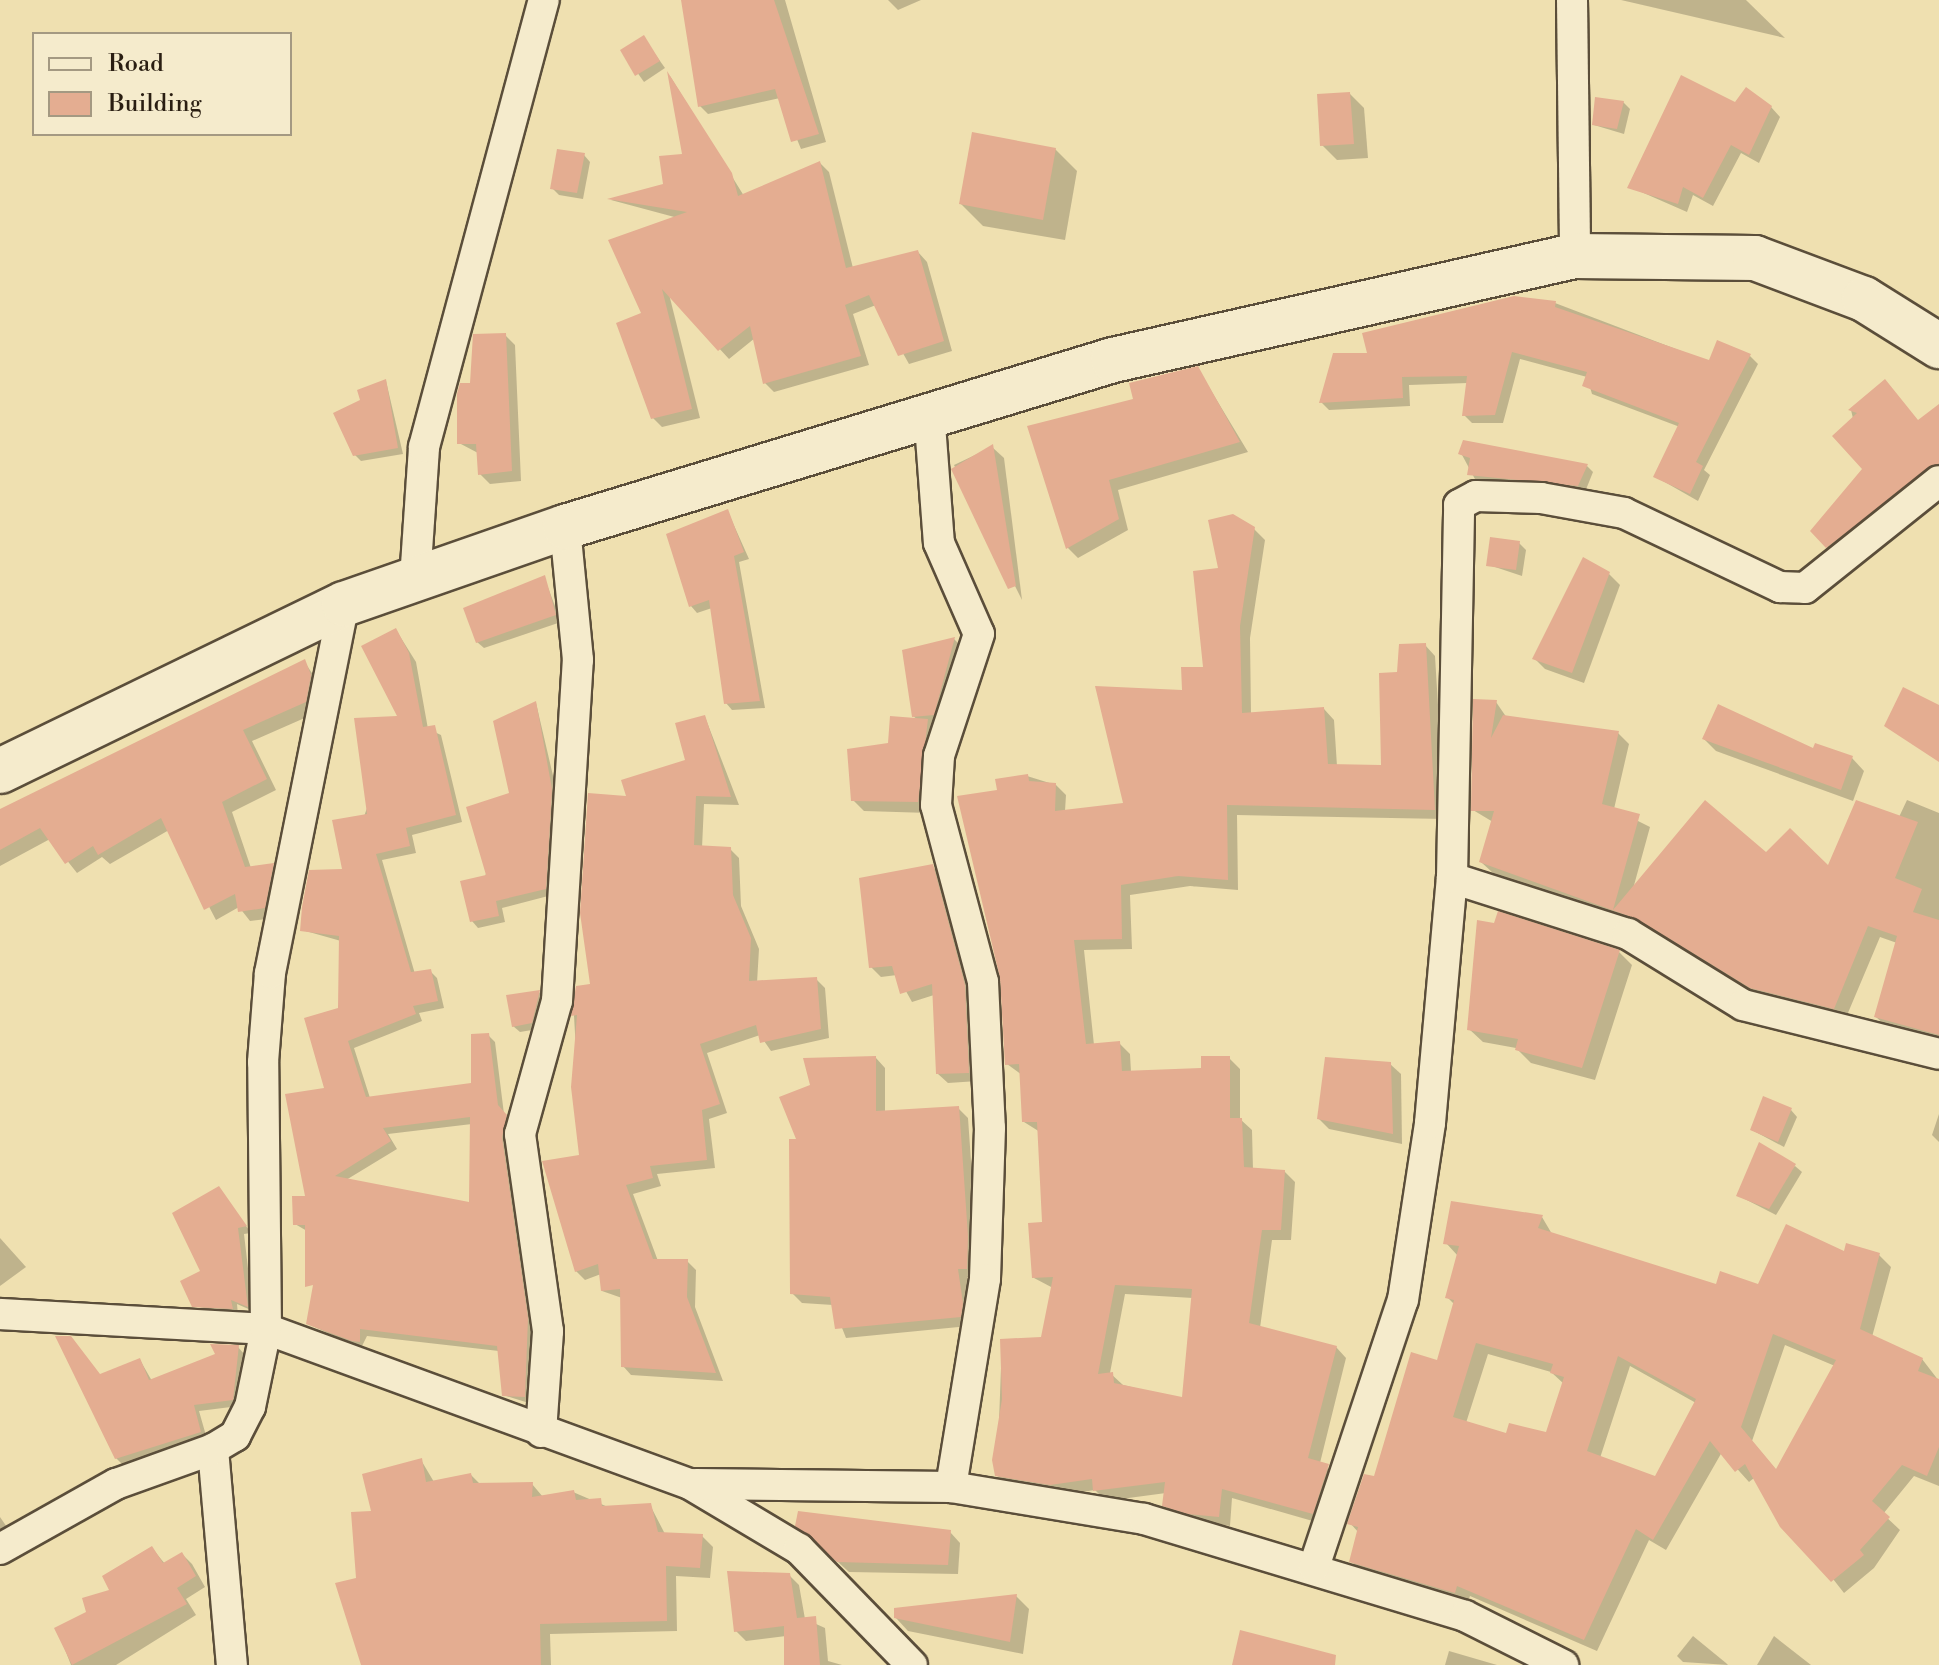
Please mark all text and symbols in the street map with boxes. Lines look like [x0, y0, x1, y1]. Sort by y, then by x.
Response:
legend [32, 32, 292, 136]
text: Road [108, 49, 164, 79]
text: Building [108, 89, 202, 119]

